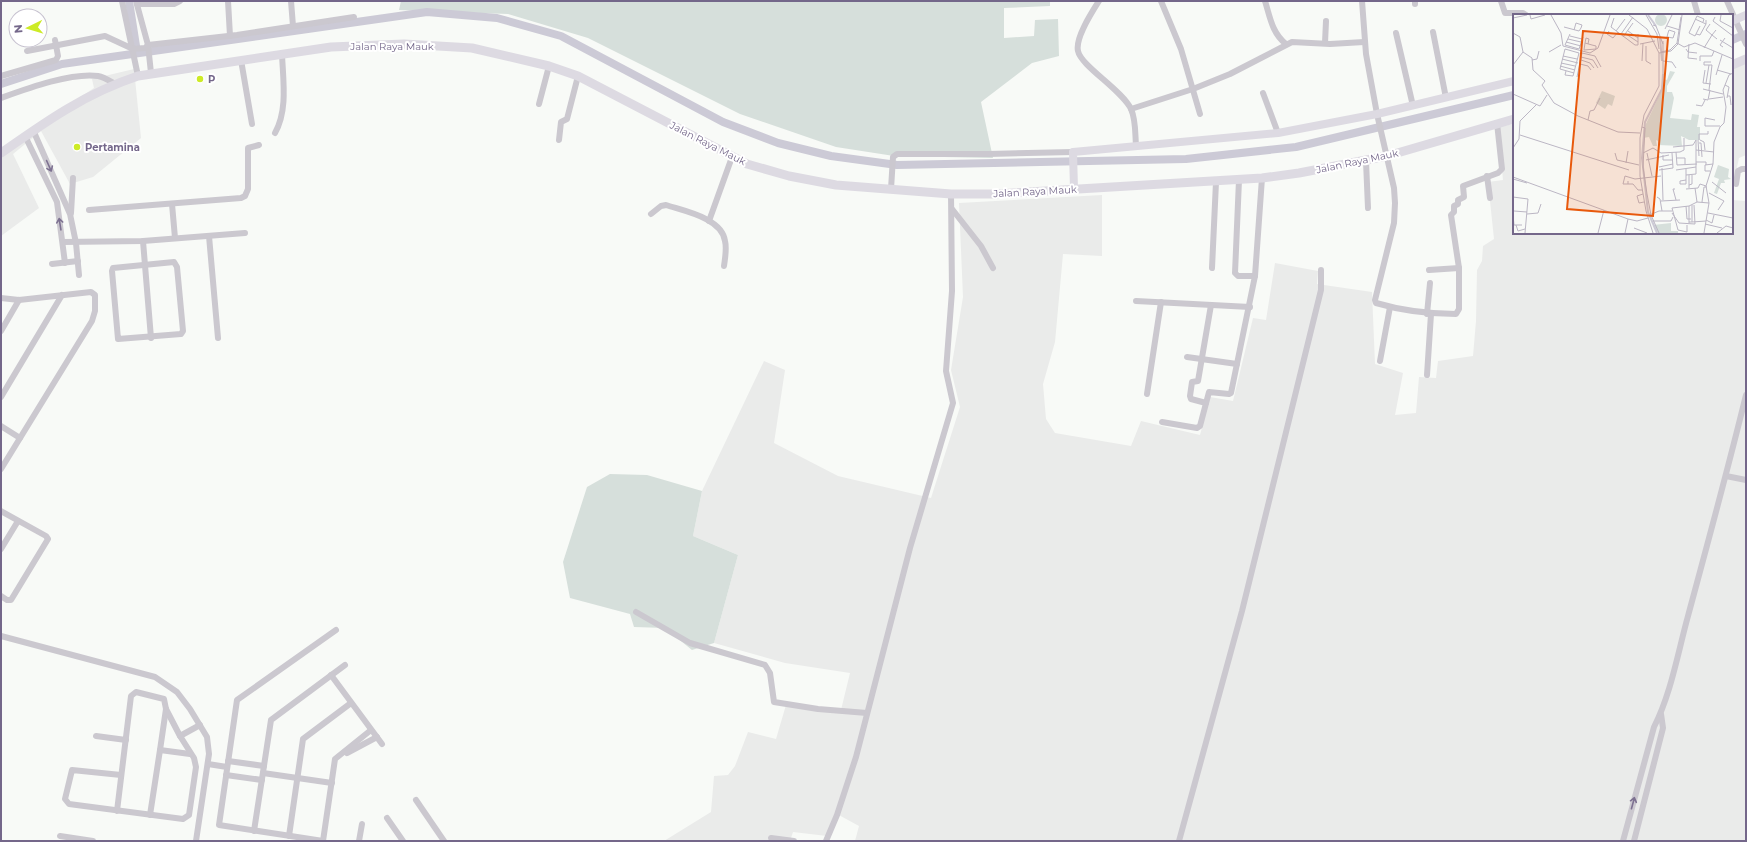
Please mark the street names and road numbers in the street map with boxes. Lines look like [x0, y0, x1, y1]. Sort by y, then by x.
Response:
street label: Jalan Raya Mauk [349, 40, 434, 53]
street label: Jalan Raya Mauk [667, 118, 748, 168]
street label: Jalan Raya Mauk [1314, 146, 1399, 177]
street label: Jalan Raya Mauk [992, 183, 1077, 200]

